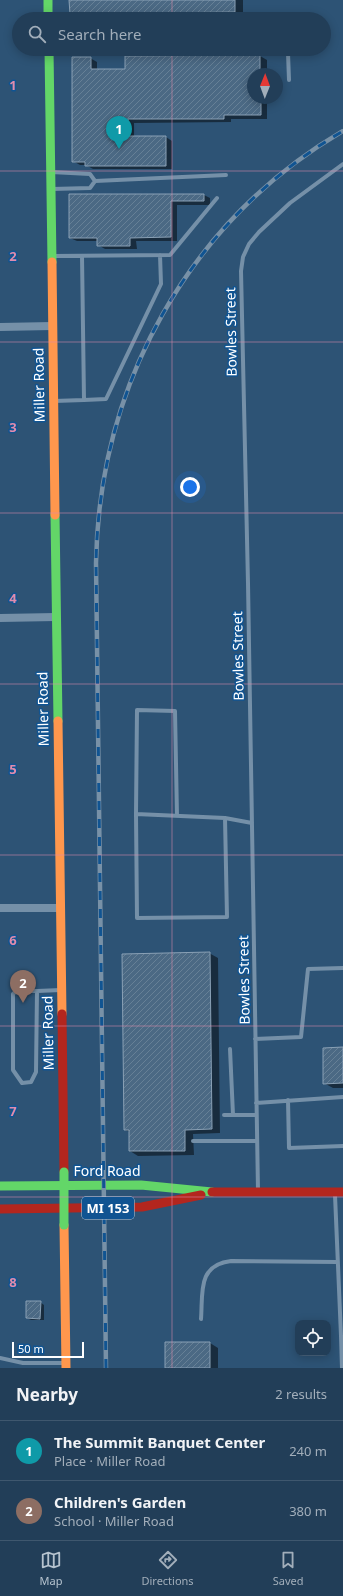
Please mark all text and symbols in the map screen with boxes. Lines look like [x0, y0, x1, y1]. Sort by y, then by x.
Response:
search box [12, 12, 331, 56]
icon: search [26, 23, 48, 45]
text: Search here [58, 24, 141, 44]
north arrow [247, 68, 283, 104]
text: 1 [9, 76, 17, 94]
pin: 1 [106, 116, 132, 149]
text: 2 [9, 247, 17, 265]
street label: Bowles Street [220, 287, 241, 377]
street label: Miller Road [28, 348, 49, 422]
text: 3 [9, 418, 17, 436]
your location [180, 477, 200, 497]
text: 4 [9, 589, 17, 607]
street label: Bowles Street [227, 611, 248, 701]
street label: Miller Road [32, 672, 53, 746]
text: 5 [9, 760, 17, 778]
text: 6 [9, 931, 17, 949]
street label: Bowles Street [233, 935, 254, 1025]
pin: 2 [10, 970, 36, 1003]
street label: Miller Road [37, 996, 58, 1070]
text: 7 [9, 1102, 17, 1120]
street label: Ford Road [73, 1161, 141, 1180]
road number: MI 153 [82, 1197, 134, 1219]
text: 8 [9, 1273, 17, 1291]
map controls [295, 1320, 331, 1356]
button: locate [295, 1320, 331, 1356]
scale bar [12, 1340, 84, 1359]
text: 50 m [18, 1341, 44, 1356]
text: Nearby [16, 1383, 78, 1406]
text: 2 results [275, 1385, 327, 1403]
text: The Summit Banquet Center [54, 1432, 265, 1452]
text: 1 [25, 1442, 33, 1460]
text: 240 m [289, 1442, 327, 1460]
text: Place · Miller Road [54, 1452, 166, 1470]
text: Children's Garden [54, 1492, 186, 1512]
text: 2 [25, 1502, 33, 1520]
text: 380 m [289, 1502, 327, 1520]
text: School · Miller Road [54, 1512, 174, 1530]
tab: Map [40, 1549, 62, 1588]
tab: Directions [141, 1549, 194, 1588]
tab: Saved [273, 1549, 303, 1588]

